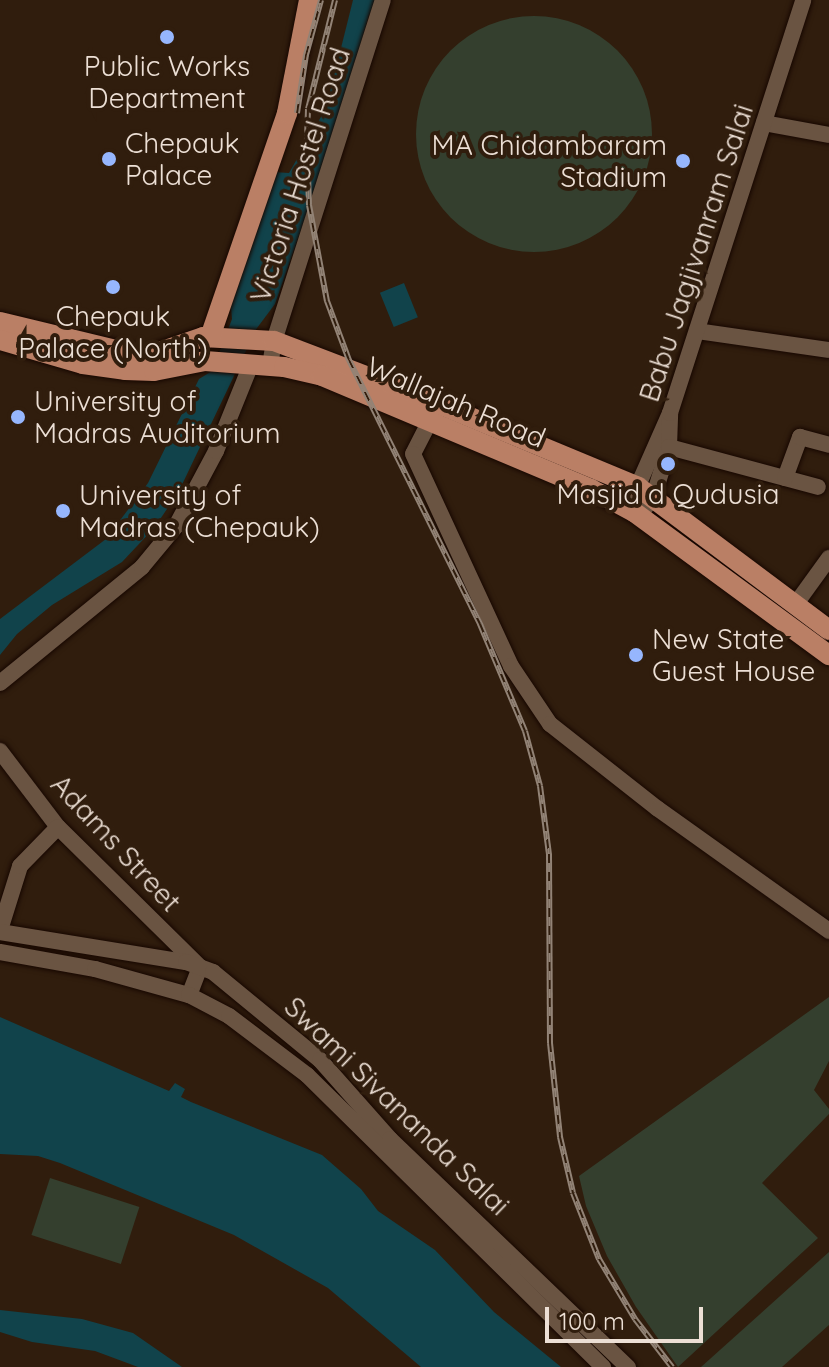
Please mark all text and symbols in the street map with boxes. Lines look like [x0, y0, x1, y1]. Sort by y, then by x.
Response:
marker: Public Works Department [158, 28, 176, 46]
street label: Victoria Hostel Road [243, 43, 357, 307]
place label: Public Works Department [84, 49, 250, 115]
street label: Babu Jagjivanram Salai [632, 100, 760, 406]
place label: Chepauk Palace [125, 126, 240, 192]
place label: MA Chidambaram Stadium [432, 128, 667, 194]
marker: Chepauk Palace [100, 150, 118, 168]
marker: MA Chidambaram Stadium [674, 152, 692, 170]
marker: Chepauk Palace (North) [104, 278, 122, 296]
place label: Chepauk Palace (North) [18, 299, 208, 365]
street label: Wallajah Road [361, 349, 551, 455]
place label: University of Madras Auditorium [34, 384, 281, 450]
marker: University of Madras Auditorium [9, 408, 27, 426]
marker: Masjid d Qudusia [659, 455, 677, 473]
place label: Masjid d Qudusia [556, 477, 780, 511]
place label: University of Madras (Chepauk) [79, 478, 320, 544]
marker: University of Madras (Chepauk) [54, 502, 72, 520]
place label: New State Guest House [652, 622, 815, 688]
marker: New State Guest House [627, 646, 645, 664]
street label: Adams Street [44, 768, 188, 918]
street label: Swami Sivananda Salai [278, 990, 516, 1222]
scale bar [549, 1291, 707, 1341]
text: 100 m [559, 1306, 625, 1336]

